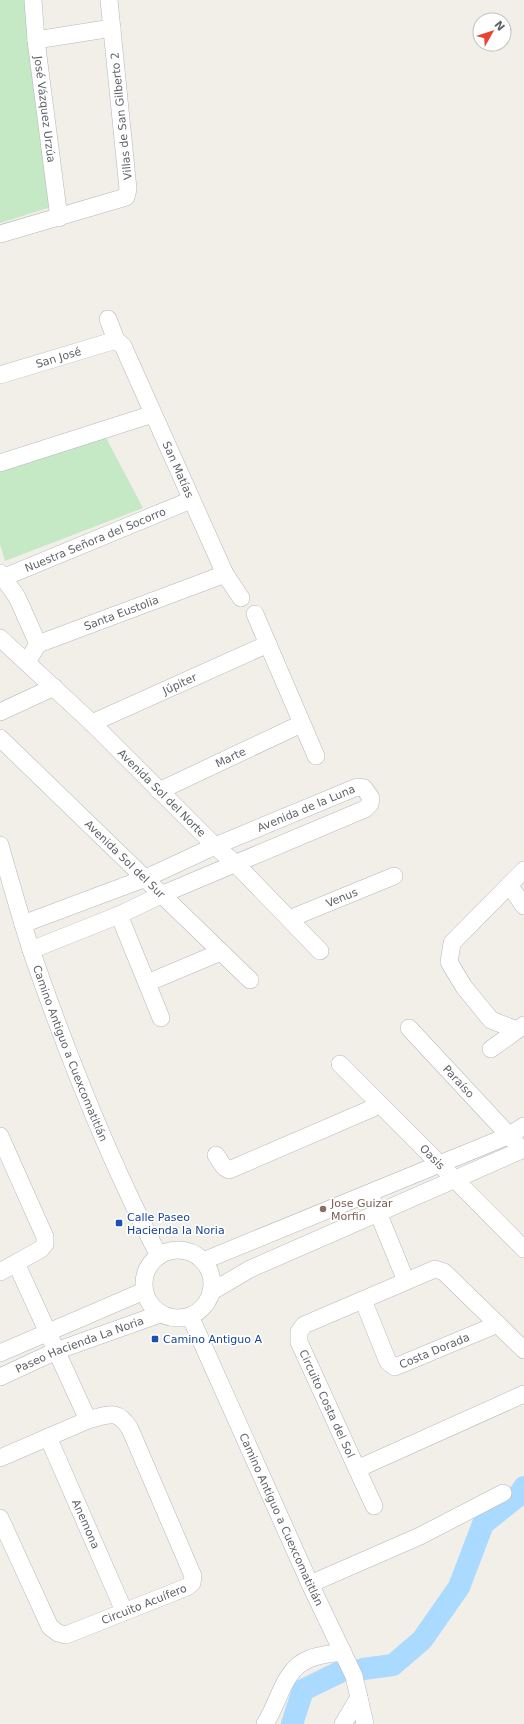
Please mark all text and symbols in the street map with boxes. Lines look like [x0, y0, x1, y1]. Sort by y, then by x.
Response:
north arrow [472, 12, 512, 52]
text: N [491, 18, 507, 34]
street label: Villas de San Gilberto 2 [108, 51, 135, 180]
street label: José Vázquez Urzúa [31, 54, 58, 163]
street label: San José [34, 345, 83, 371]
street label: San Matías [160, 440, 196, 500]
street label: Nuestra Señora del Socorro [23, 505, 168, 575]
street label: Santa Eustolia [82, 593, 161, 633]
street label: Júpiter [160, 671, 199, 698]
street label: Marte [213, 745, 248, 770]
street label: Avenida Sol del Norte [115, 747, 208, 840]
street label: Avenida de la Luna [255, 783, 357, 835]
street label: Avenida Sol del Sur [82, 818, 168, 901]
street label: Venus [324, 885, 360, 910]
street label: Camino Antiguo a Cuexcomatitlán [30, 963, 110, 1144]
street label: Paraíso [440, 1063, 477, 1101]
street label: Oasis [417, 1142, 447, 1173]
place label: Jose Guizar Morfin [330, 1197, 393, 1223]
marker: Jose Guizar Morfin [318, 1204, 328, 1214]
place label: Calle Paseo Hacienda la Noria [127, 1211, 225, 1237]
marker: Calle Paseo Hacienda la Noria [114, 1218, 124, 1228]
street label: Paseo Hacienda La Noria [14, 1314, 146, 1376]
street label: Costa Dorada [397, 1331, 472, 1372]
place label: Camino Antiguo A [163, 1333, 262, 1346]
marker: Camino Antiguo A [150, 1334, 160, 1344]
street label: Circuito Costa del Sol [296, 1348, 357, 1460]
street label: Camino Antiguo a Cuexcomatitlán [236, 1431, 326, 1608]
street label: Anemona [69, 1498, 102, 1551]
street label: Circuito Acuífero [99, 1582, 189, 1627]

